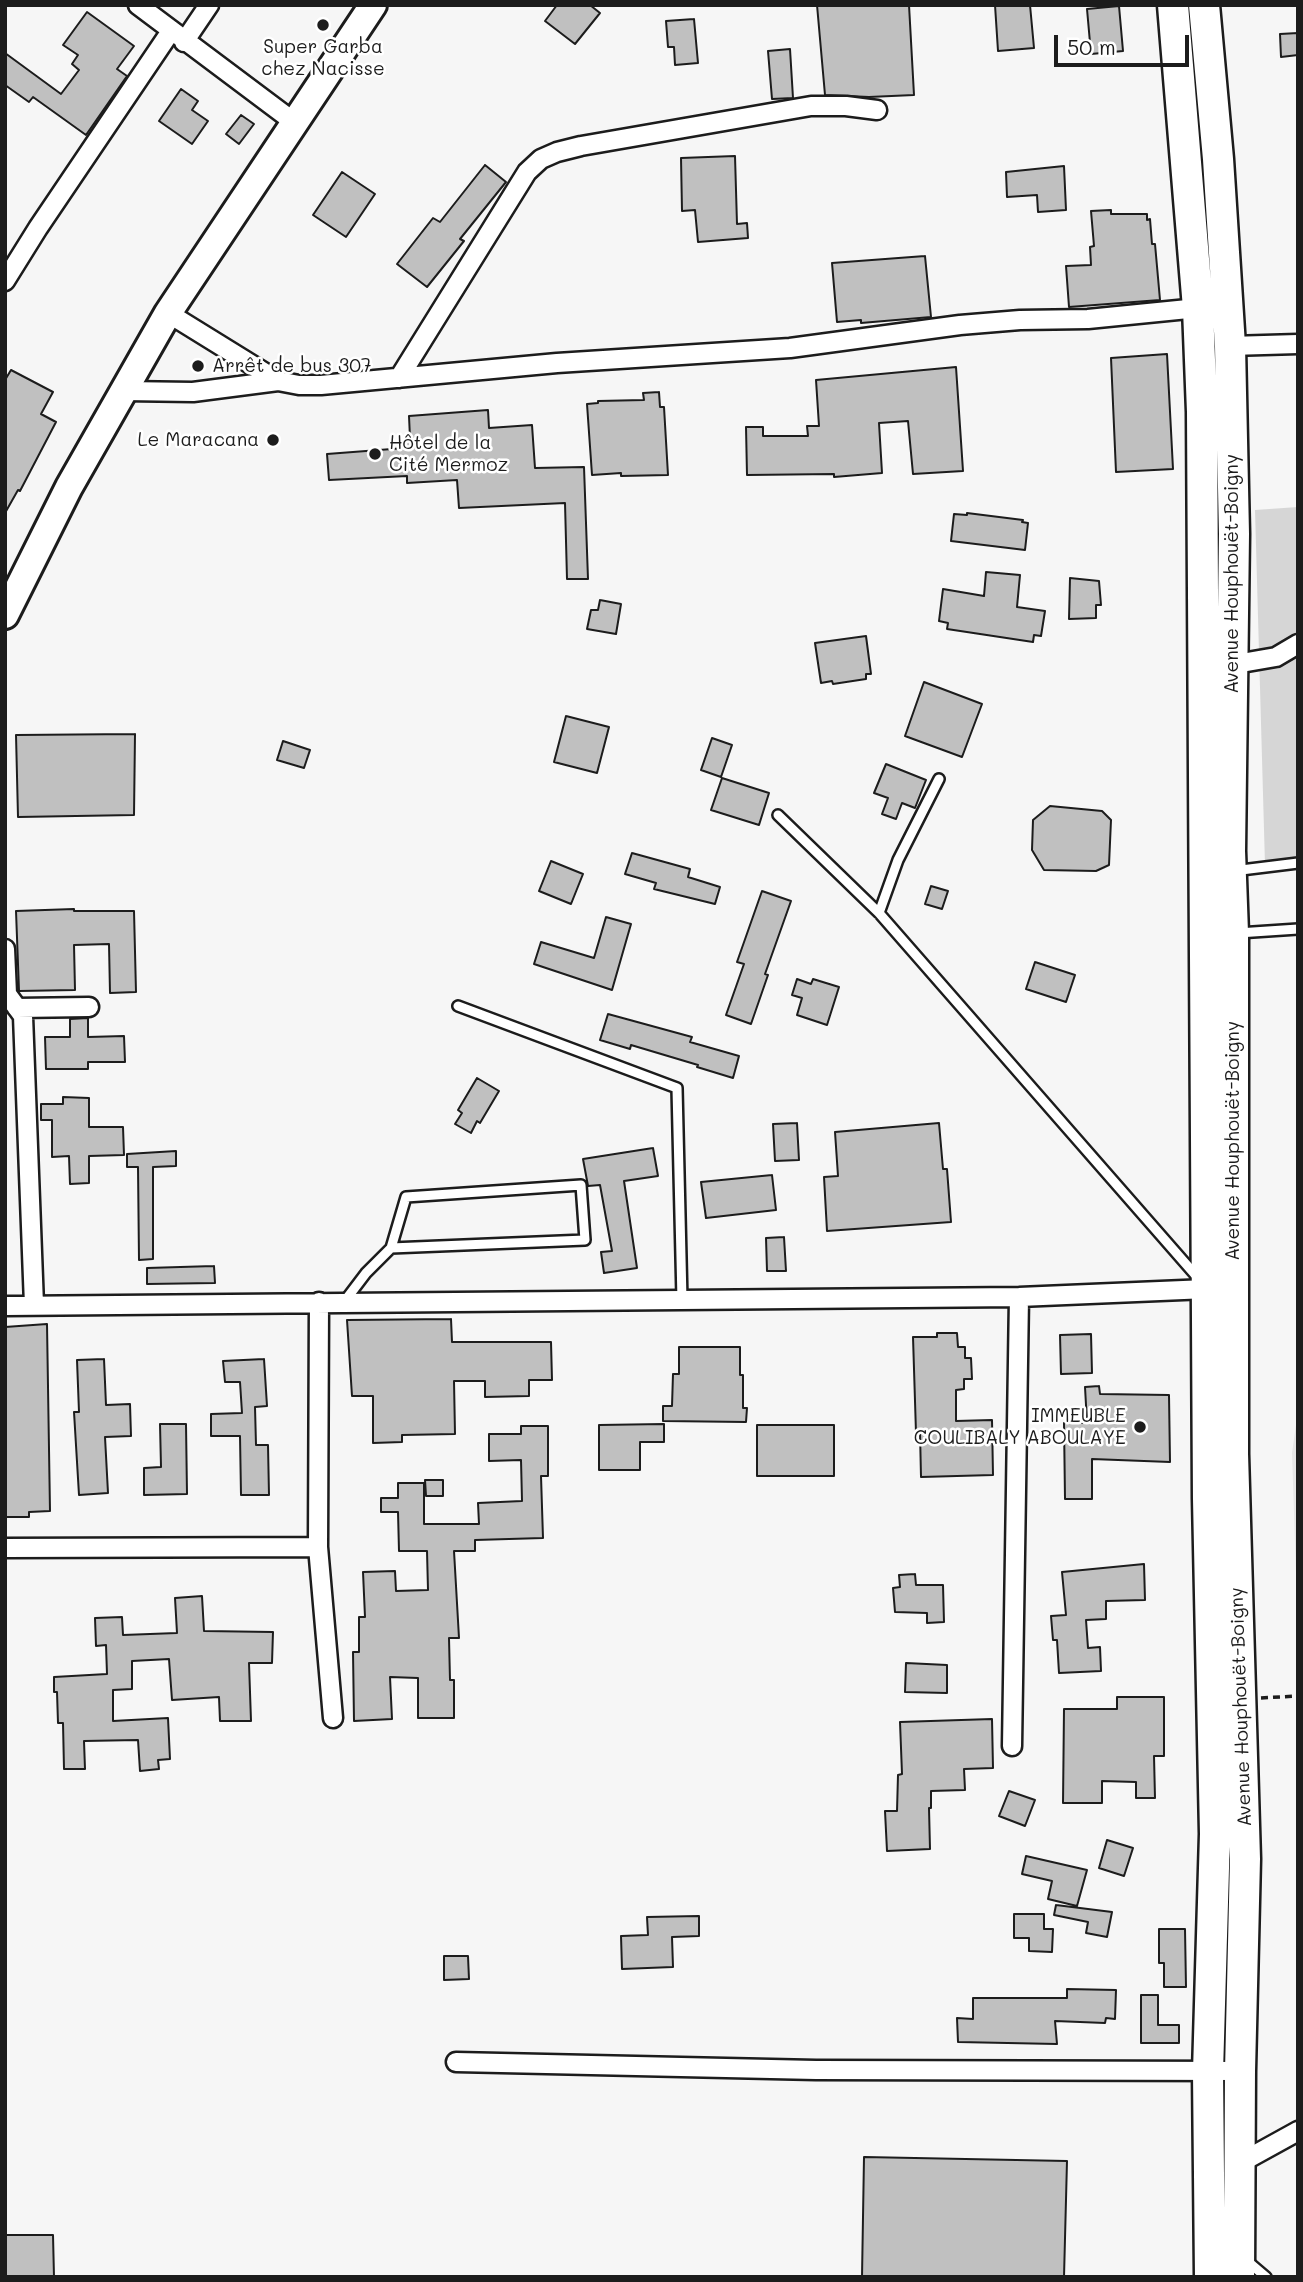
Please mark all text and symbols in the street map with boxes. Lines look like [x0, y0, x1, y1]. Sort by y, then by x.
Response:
marker: Super Garba chez Nacisse [315, 17, 331, 33]
scale bar [1058, 21, 1193, 65]
text: 50 m [1067, 33, 1116, 60]
place label: Super Garba chez Nacisse [261, 36, 385, 80]
place label: Arrêt de bus 307 [212, 355, 372, 377]
marker: Arrêt de bus 307 [190, 358, 206, 374]
place label: Le Maracana [137, 429, 259, 451]
marker: Le Maracana [265, 432, 281, 448]
place label: Hôtel de la Cité Mermoz [389, 432, 508, 476]
marker: Hôtel de la Cité Mermoz [367, 446, 383, 462]
street label: Avenue Houphouët-Boigny [1221, 454, 1243, 694]
street label: Avenue Houphouët-Boigny [1222, 1021, 1244, 1261]
place label: IMMEUBLE COULIBALY ABOULAYE [914, 1405, 1126, 1449]
marker: IMMEUBLE COULIBALY ABOULAYE [1132, 1419, 1148, 1435]
street label: Avenue Houphouët-Boigny [1225, 1587, 1257, 1827]

